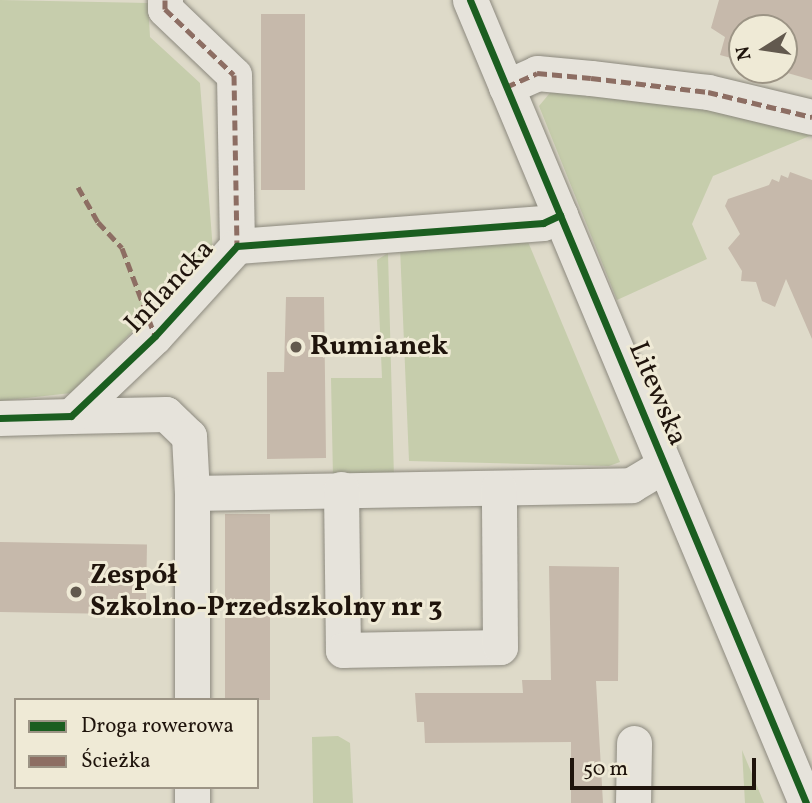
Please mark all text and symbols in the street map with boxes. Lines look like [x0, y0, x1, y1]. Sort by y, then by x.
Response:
north arrow [728, 14, 798, 84]
text: N [730, 44, 759, 62]
street label: Inflancka [118, 233, 222, 341]
place label: Rumianek [310, 330, 448, 364]
street label: Litewska [620, 337, 694, 451]
marker: Rumianek [288, 339, 304, 355]
place label: Zespół Szkolno-Przedszkolny nr 3 [90, 559, 443, 625]
marker: Zespół Szkolno-Przedszkolny nr 3 [68, 584, 84, 600]
legend [14, 698, 259, 789]
text: Droga rowerowa [81, 712, 234, 741]
scale bar [574, 744, 760, 788]
text: Ścieżka [81, 747, 151, 776]
text: 50 m [583, 755, 628, 784]

